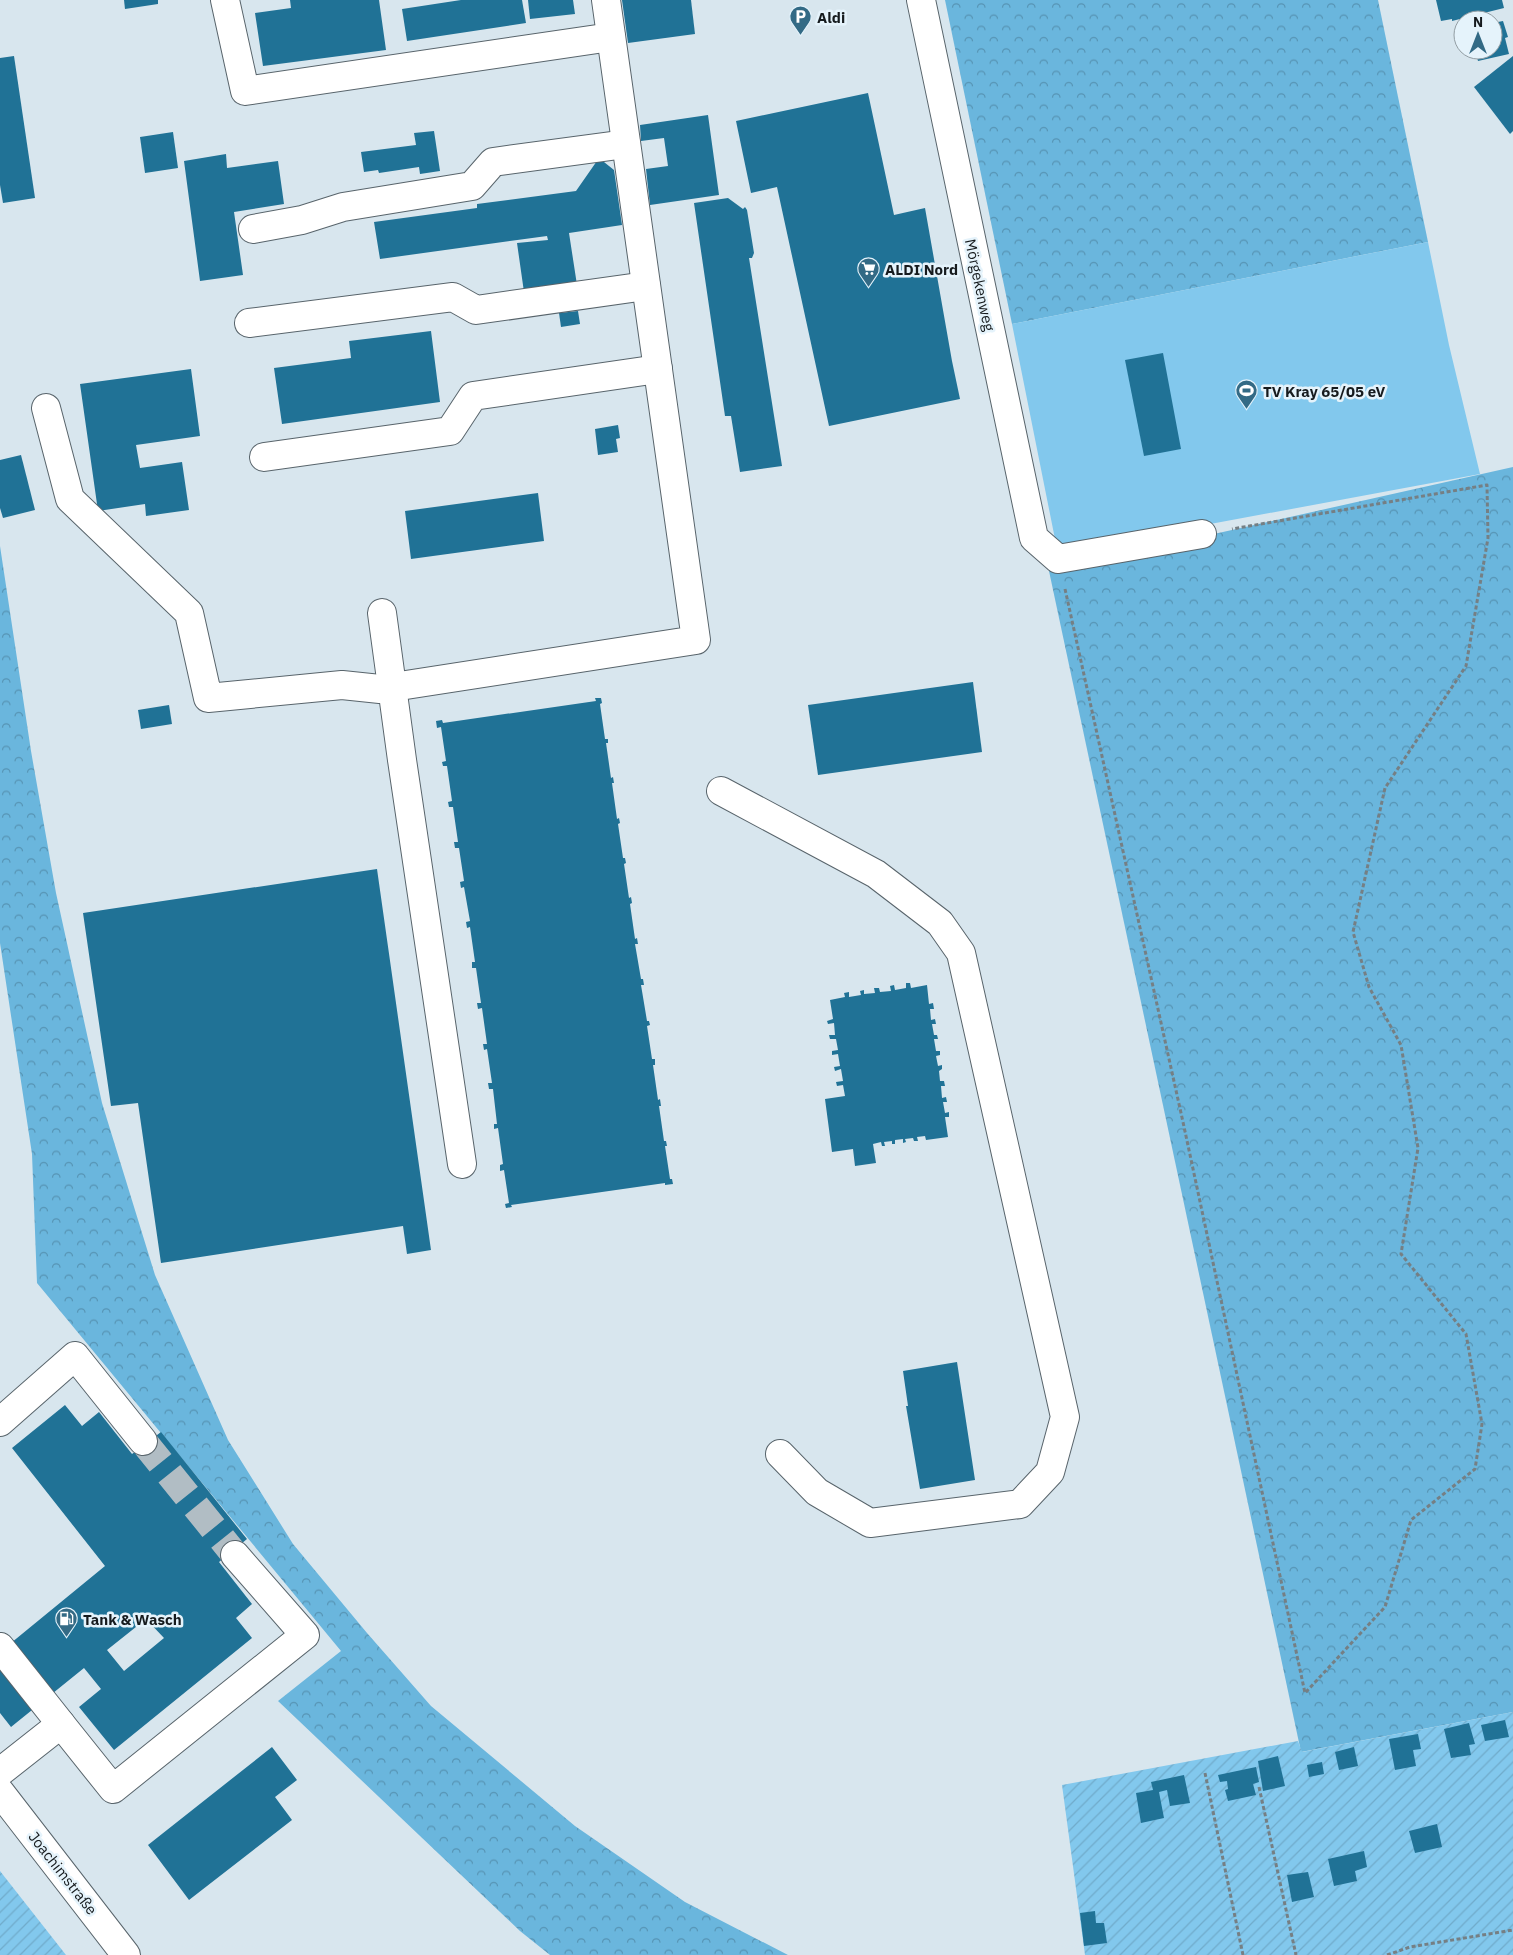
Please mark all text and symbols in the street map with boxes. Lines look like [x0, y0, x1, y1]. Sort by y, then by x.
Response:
parking icon: Aldi [789, 5, 813, 36]
place label: Aldi [817, 8, 845, 27]
north arrow [1453, 10, 1503, 60]
text: N [1473, 13, 1483, 31]
street label: Mörgekenweg [961, 237, 999, 333]
supermarket icon: ALDI Nord [857, 257, 881, 288]
place label: ALDI Nord [885, 260, 958, 279]
sports icon: TV Kray 65/05 eV [1235, 379, 1259, 410]
place label: TV Kray 65/05 eV [1263, 382, 1386, 401]
fuel station icon: Tank & Wasch [55, 1607, 79, 1638]
place label: Tank & Wasch [83, 1610, 182, 1629]
street label: Joachimstraße [25, 1827, 101, 1919]

